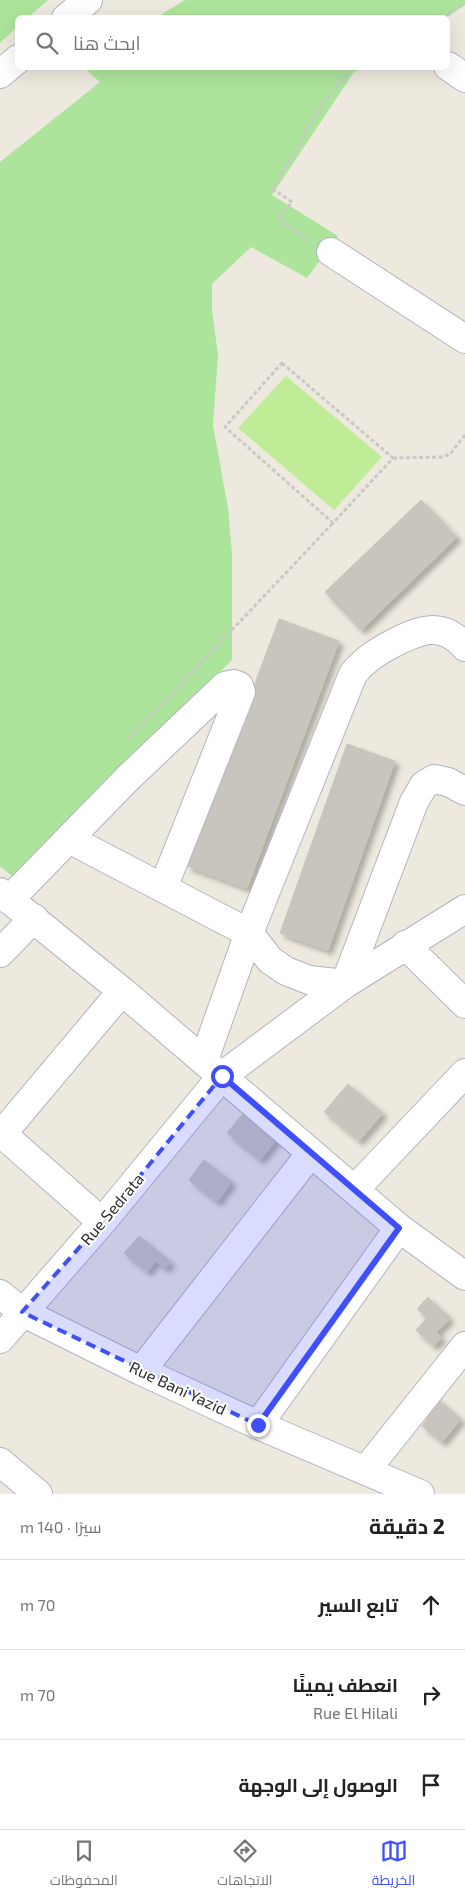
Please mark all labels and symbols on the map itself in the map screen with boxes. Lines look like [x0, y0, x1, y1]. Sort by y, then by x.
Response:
route start [211, 1065, 234, 1088]
street label: Rue Sedrata [76, 1169, 147, 1248]
street label: Rue Bani Yazid [127, 1357, 230, 1418]
route end [247, 1414, 270, 1437]

